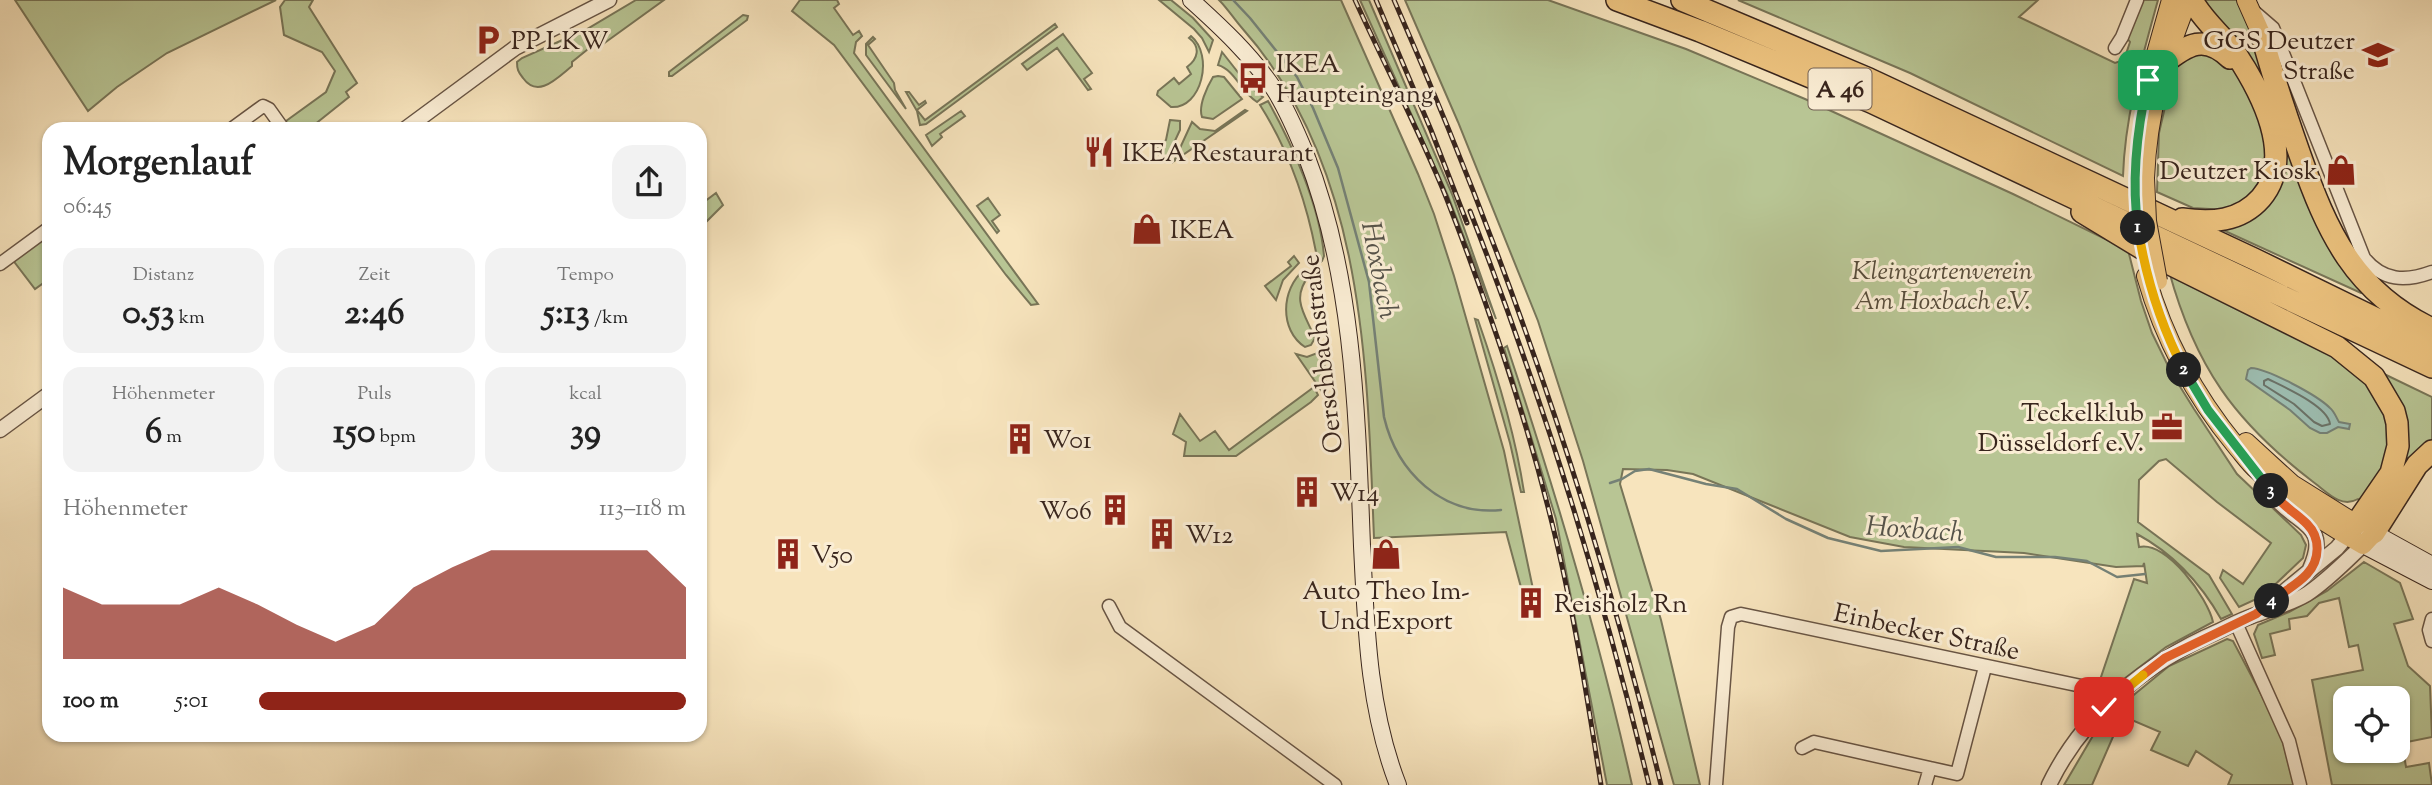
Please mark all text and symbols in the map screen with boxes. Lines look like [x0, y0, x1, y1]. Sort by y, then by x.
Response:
parking icon: PP LKW [471, 23, 505, 57]
place label: PP LKW [511, 24, 609, 61]
place label: GGS Deutzer Straße [2203, 24, 2355, 91]
school or university icon: GGS Deutzer Straße [2361, 38, 2395, 72]
place label: IKEA Haupteingang [1276, 47, 1433, 114]
pin [2118, 50, 2178, 110]
bus stop icon: IKEA Haupteingang [1236, 61, 1270, 95]
icon: arrive [2129, 61, 2167, 99]
road number: A 46 [1808, 68, 1871, 110]
restaurant icon: IKEA Restaurant [1082, 135, 1116, 169]
place label: IKEA Restaurant [1122, 136, 1313, 173]
text: Morgenlauf [63, 138, 254, 192]
button: share [612, 145, 686, 219]
shop icon: Deutzer Kiosk [2324, 153, 2358, 187]
place label: Deutzer Kiosk [2160, 154, 2318, 191]
text: 06:45 [63, 191, 112, 224]
pin: 1 [2120, 210, 2156, 246]
shop icon: IKEA [1130, 212, 1164, 246]
place label: IKEA [1170, 213, 1234, 250]
text: 1 [2134, 214, 2141, 241]
water label: Hoxbach [1349, 218, 1407, 323]
street label: Oerschbachstraße [1293, 252, 1354, 455]
park label: Kleingartenverein Am Hoxbach e.V. [1852, 254, 2033, 321]
text: Distanz [133, 262, 194, 289]
text: Zeit [359, 262, 390, 289]
text: Tempo [557, 262, 614, 289]
text: 0.53 [122, 289, 175, 340]
text: 2:46 [344, 289, 405, 340]
text: 5:13 [543, 289, 590, 340]
text: km [175, 305, 205, 332]
text: /km [590, 305, 628, 332]
pin: 2 [2166, 352, 2202, 388]
text: 2 [2179, 356, 2188, 383]
text: Höhenmeter [112, 381, 215, 408]
text: Puls [357, 381, 392, 408]
text: kcal [569, 381, 602, 408]
place label: Teckelklub Düsseldorf e.V. [1978, 396, 2144, 463]
text: 6 [145, 408, 162, 459]
text: 150 [333, 408, 375, 459]
text: 39 [570, 408, 601, 459]
office icon: Teckelklub Düsseldorf e.V. [2150, 410, 2184, 444]
building icon: W01 [1003, 422, 1037, 456]
place label: W01 [1043, 423, 1092, 460]
text: m [162, 424, 182, 451]
text: bpm [375, 424, 416, 451]
pin: 3 [2254, 474, 2288, 508]
building icon: W14 [1290, 475, 1324, 509]
place label: W14 [1330, 476, 1379, 513]
text: 3 [2267, 477, 2274, 504]
text: Höhenmeter [63, 493, 188, 526]
text: 113–118 m [599, 493, 686, 526]
building icon: W06 [1098, 493, 1132, 527]
place label: W06 [1039, 494, 1092, 531]
water label: Hoxbach [1864, 508, 1966, 554]
building icon: W12 [1145, 517, 1179, 551]
place label: W12 [1185, 518, 1233, 555]
building icon: V50 [771, 537, 805, 571]
shop icon: Auto Theo Im- Und Export [1369, 537, 1403, 571]
place label: V50 [811, 538, 853, 575]
place label: Auto Theo Im- Und Export [1302, 574, 1470, 641]
pin: 4 [2254, 584, 2290, 618]
building icon: Reisholz Rn [1514, 586, 1548, 620]
place label: Reisholz Rn [1554, 587, 1687, 624]
text: 4 [2267, 587, 2276, 614]
street label: Einbecker Straße [1830, 596, 2023, 671]
pin [2074, 677, 2134, 737]
text: 100 m [63, 685, 119, 718]
text: 5:01 [175, 685, 208, 718]
map controls [2333, 686, 2410, 763]
button: locate [2333, 686, 2410, 763]
icon: check [2085, 688, 2123, 726]

